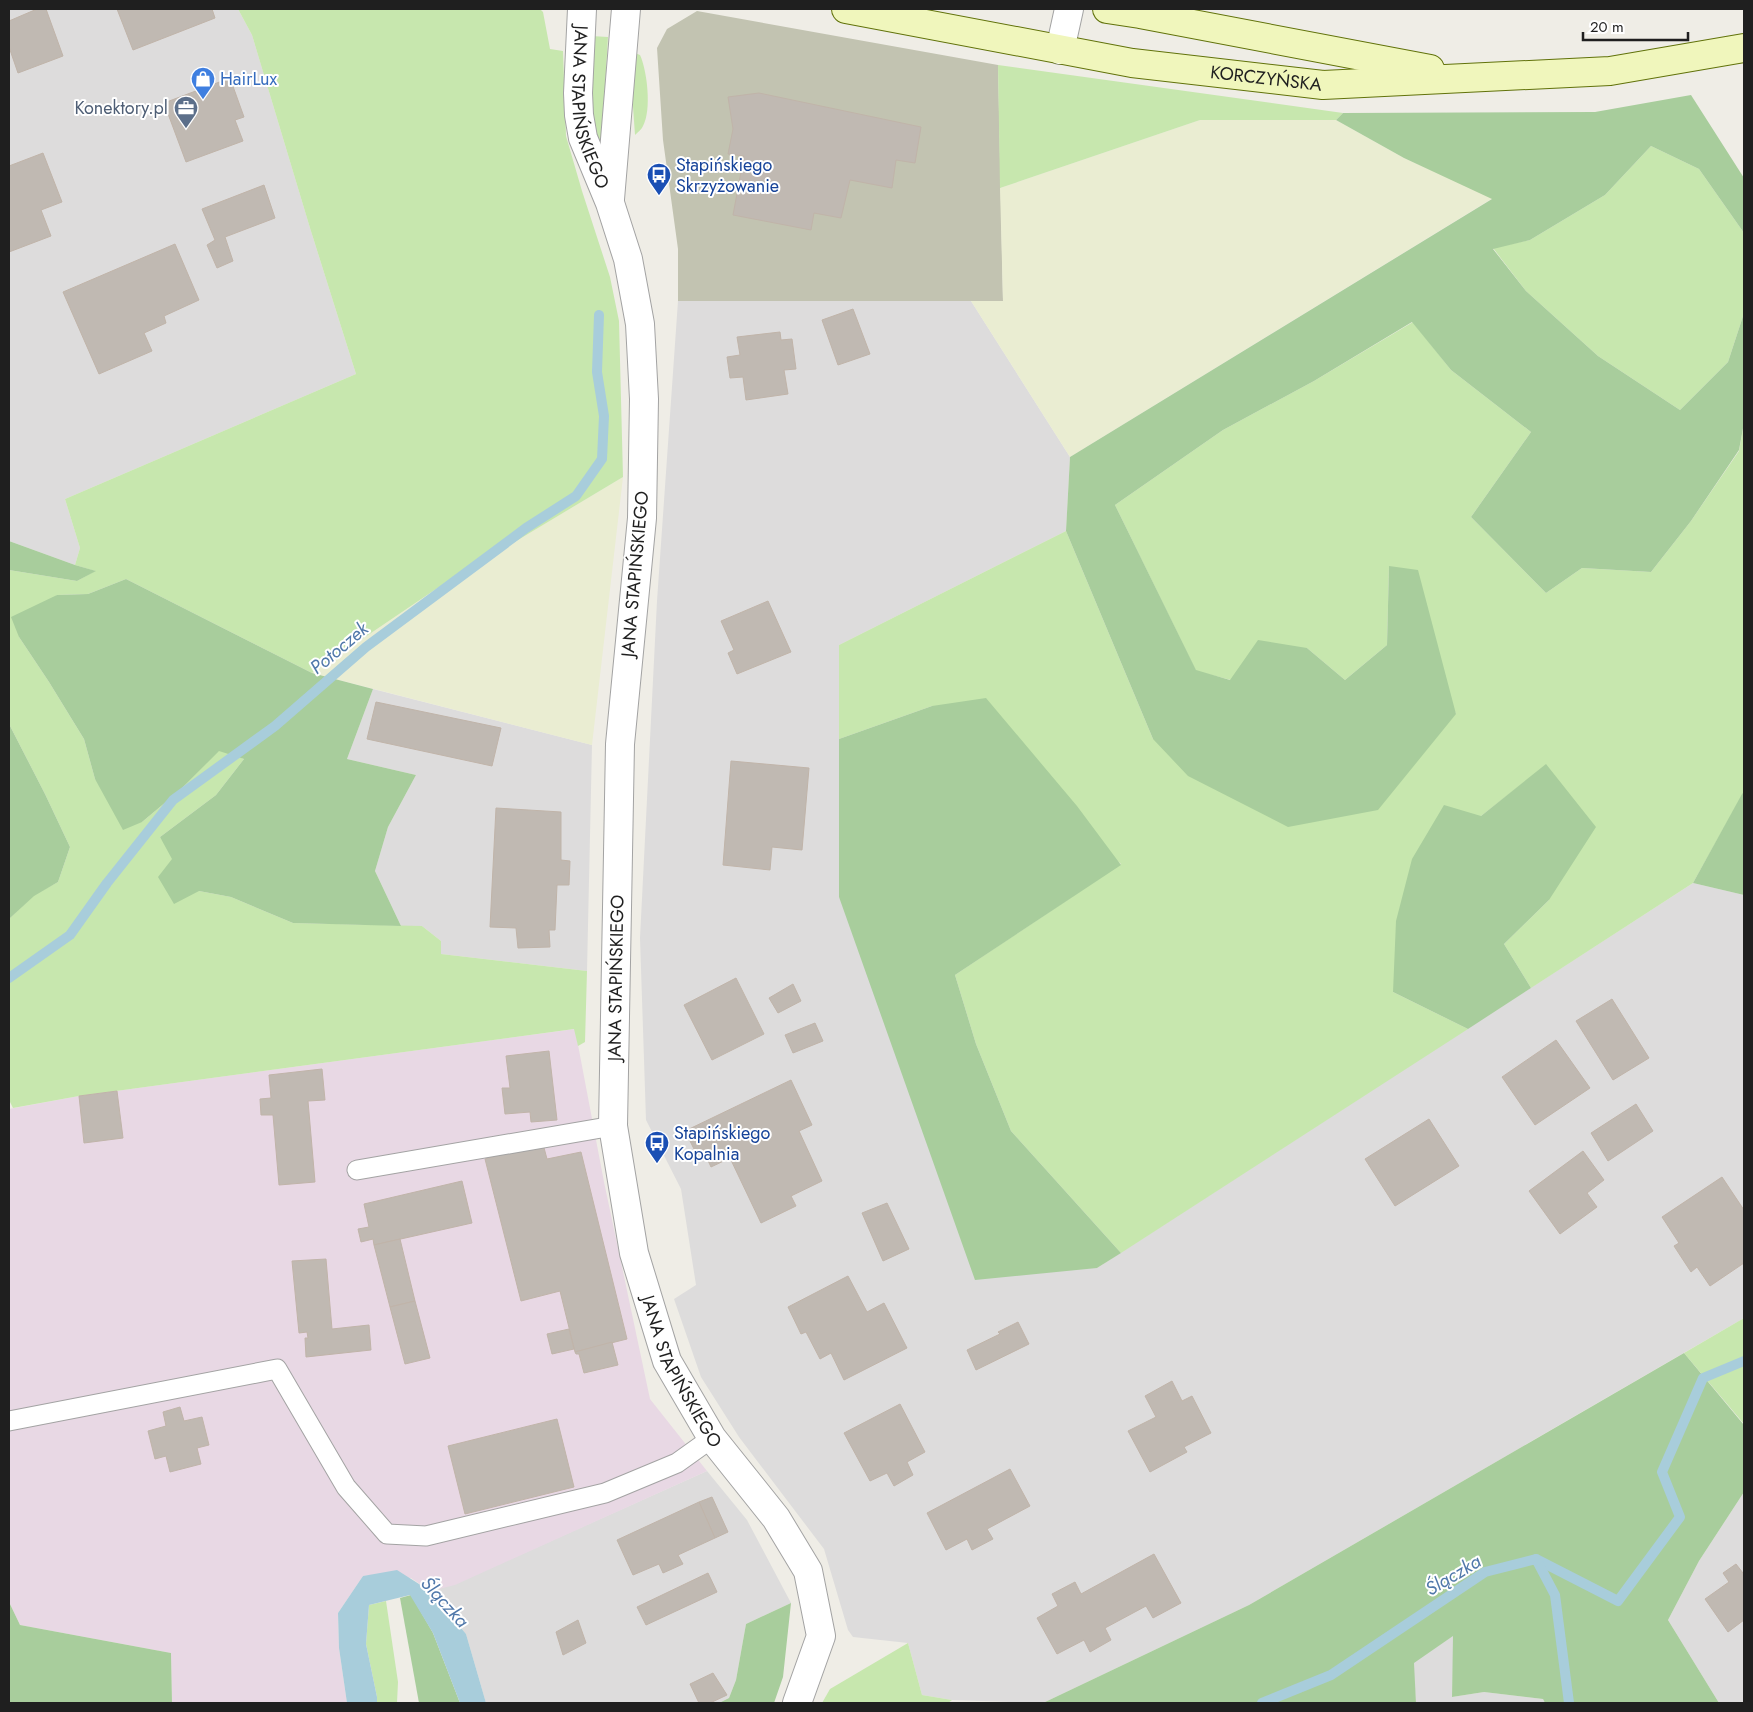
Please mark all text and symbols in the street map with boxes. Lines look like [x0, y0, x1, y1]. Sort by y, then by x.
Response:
scale bar [1583, 10, 1688, 42]
text: 20 m [1590, 16, 1624, 38]
street label: JANA STAPIŃSKIEGO [565, 23, 616, 193]
street label: KORCZYŃSKA [1209, 59, 1323, 98]
shop icon: HairLux [190, 66, 216, 100]
place label: HairLux [220, 66, 278, 92]
place label: Konektory.pl [74, 95, 168, 121]
office icon: Konektory.pl [173, 95, 199, 129]
place label: Stapińskiego Skrzyżowanie [676, 152, 779, 199]
bus stop icon: Stapińskiego Skrzyżowanie [646, 162, 672, 196]
street label: JANA STAPIŃSKIEGO [615, 490, 655, 660]
water label: Potoczek [304, 615, 375, 680]
street label: JANA STAPIŃSKIEGO [602, 895, 630, 1063]
place label: Stapińskiego Kopalnia [674, 1120, 771, 1167]
bus stop icon: Stapińskiego Kopalnia [644, 1130, 670, 1164]
street label: JANA STAPIŃSKIEGO [634, 1290, 728, 1454]
water label: Ślączka [1420, 1548, 1486, 1602]
water label: Ślączka [415, 1570, 476, 1634]

